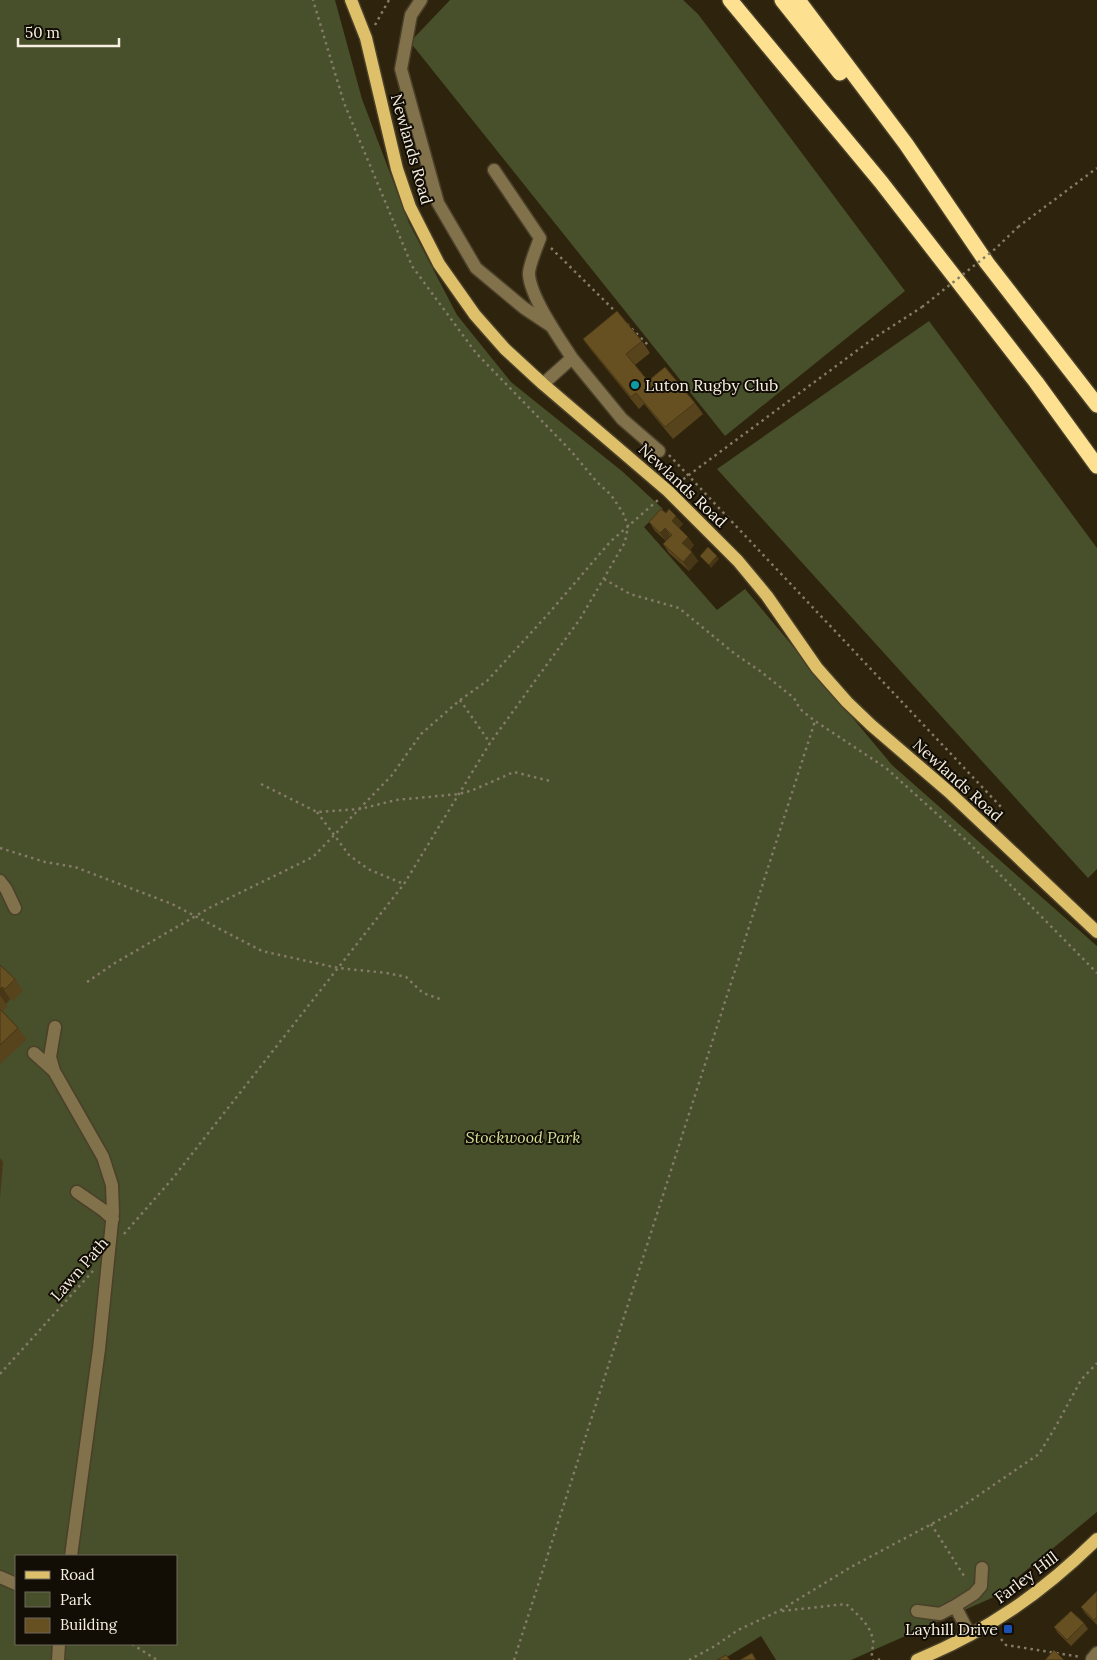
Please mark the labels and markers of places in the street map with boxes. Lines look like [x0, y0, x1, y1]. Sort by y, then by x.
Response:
place label: Luton Rugby Club [645, 375, 778, 395]
marker: Luton Rugby Club [629, 379, 641, 391]
place label: Layhill Drive [905, 1619, 998, 1639]
marker: Layhill Drive [1002, 1623, 1014, 1635]

